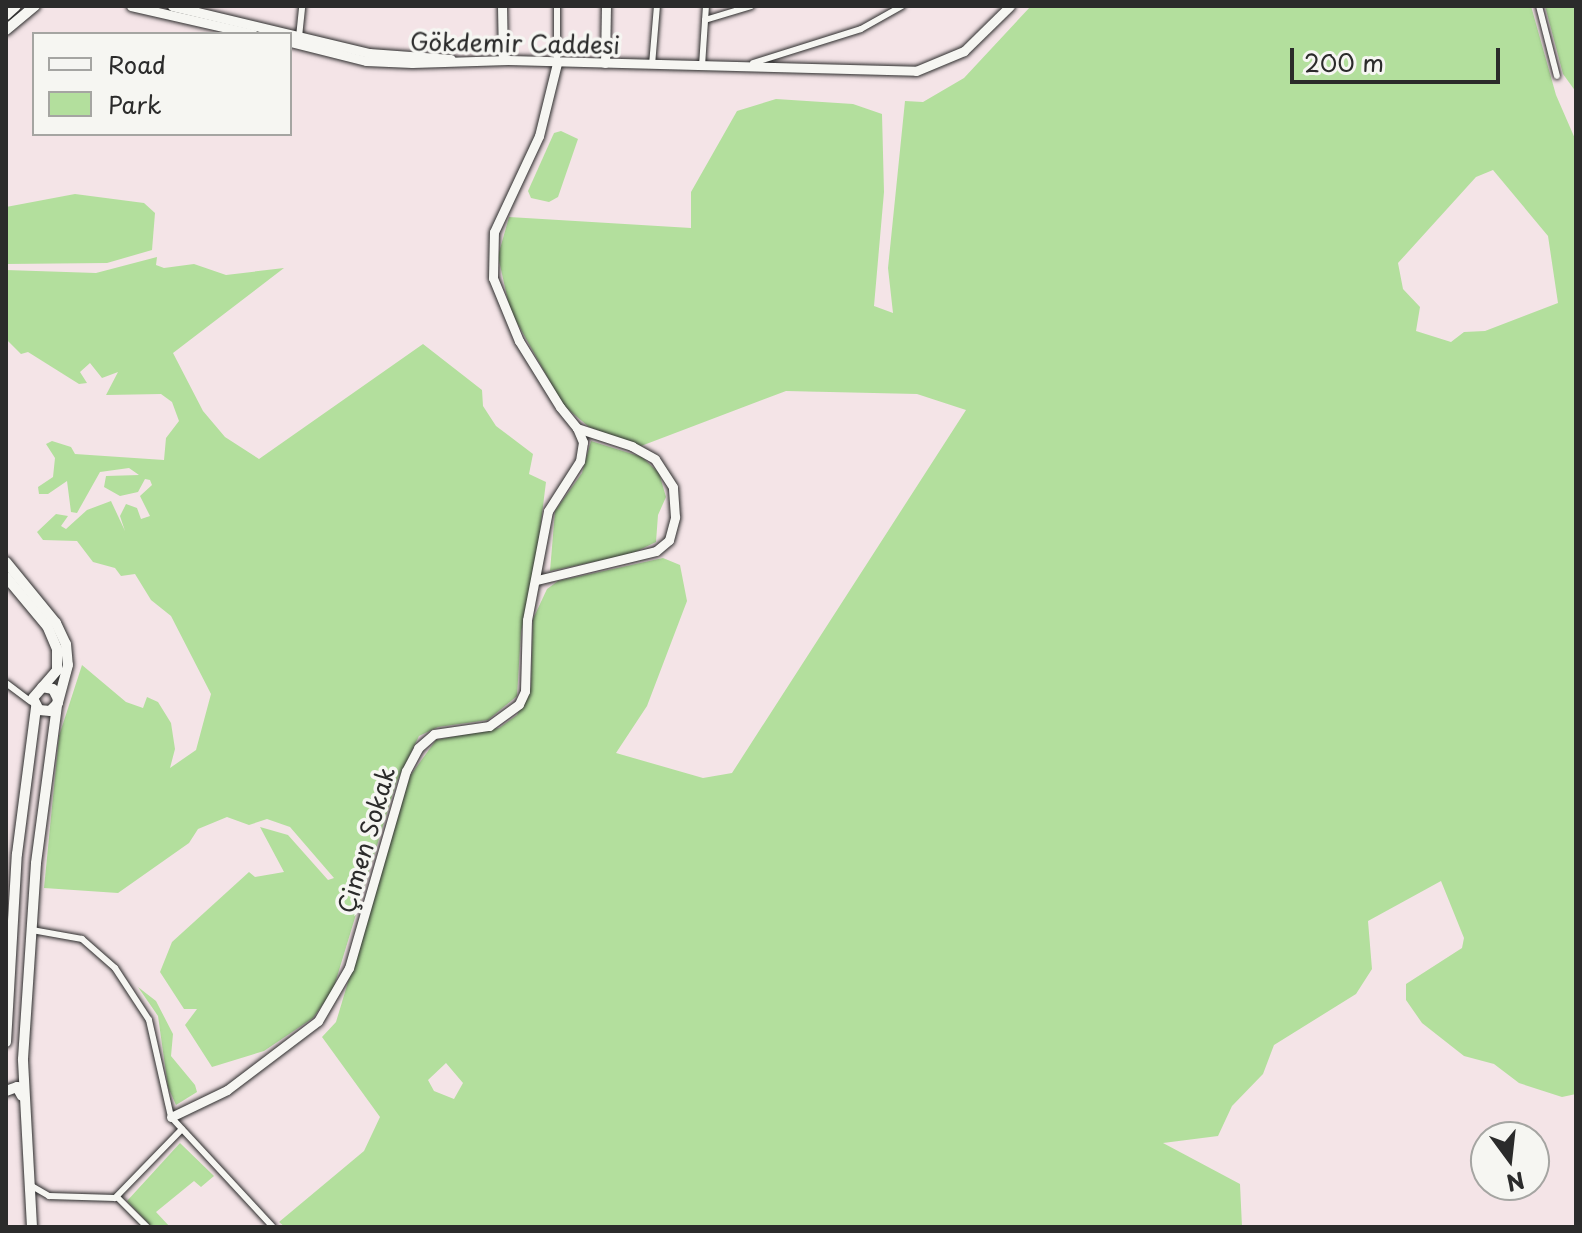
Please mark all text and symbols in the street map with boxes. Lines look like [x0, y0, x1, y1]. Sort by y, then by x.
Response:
street label: Gökdemir Caddesi [410, 27, 620, 59]
legend [32, 32, 292, 136]
scale bar [1294, 32, 1504, 82]
text: 200 m [1304, 44, 1384, 80]
text: Road [108, 46, 166, 82]
text: Park [108, 86, 162, 122]
street label: Çimen Sokak [331, 762, 401, 918]
north arrow [1470, 1121, 1550, 1201]
text: N [1503, 1165, 1529, 1201]

